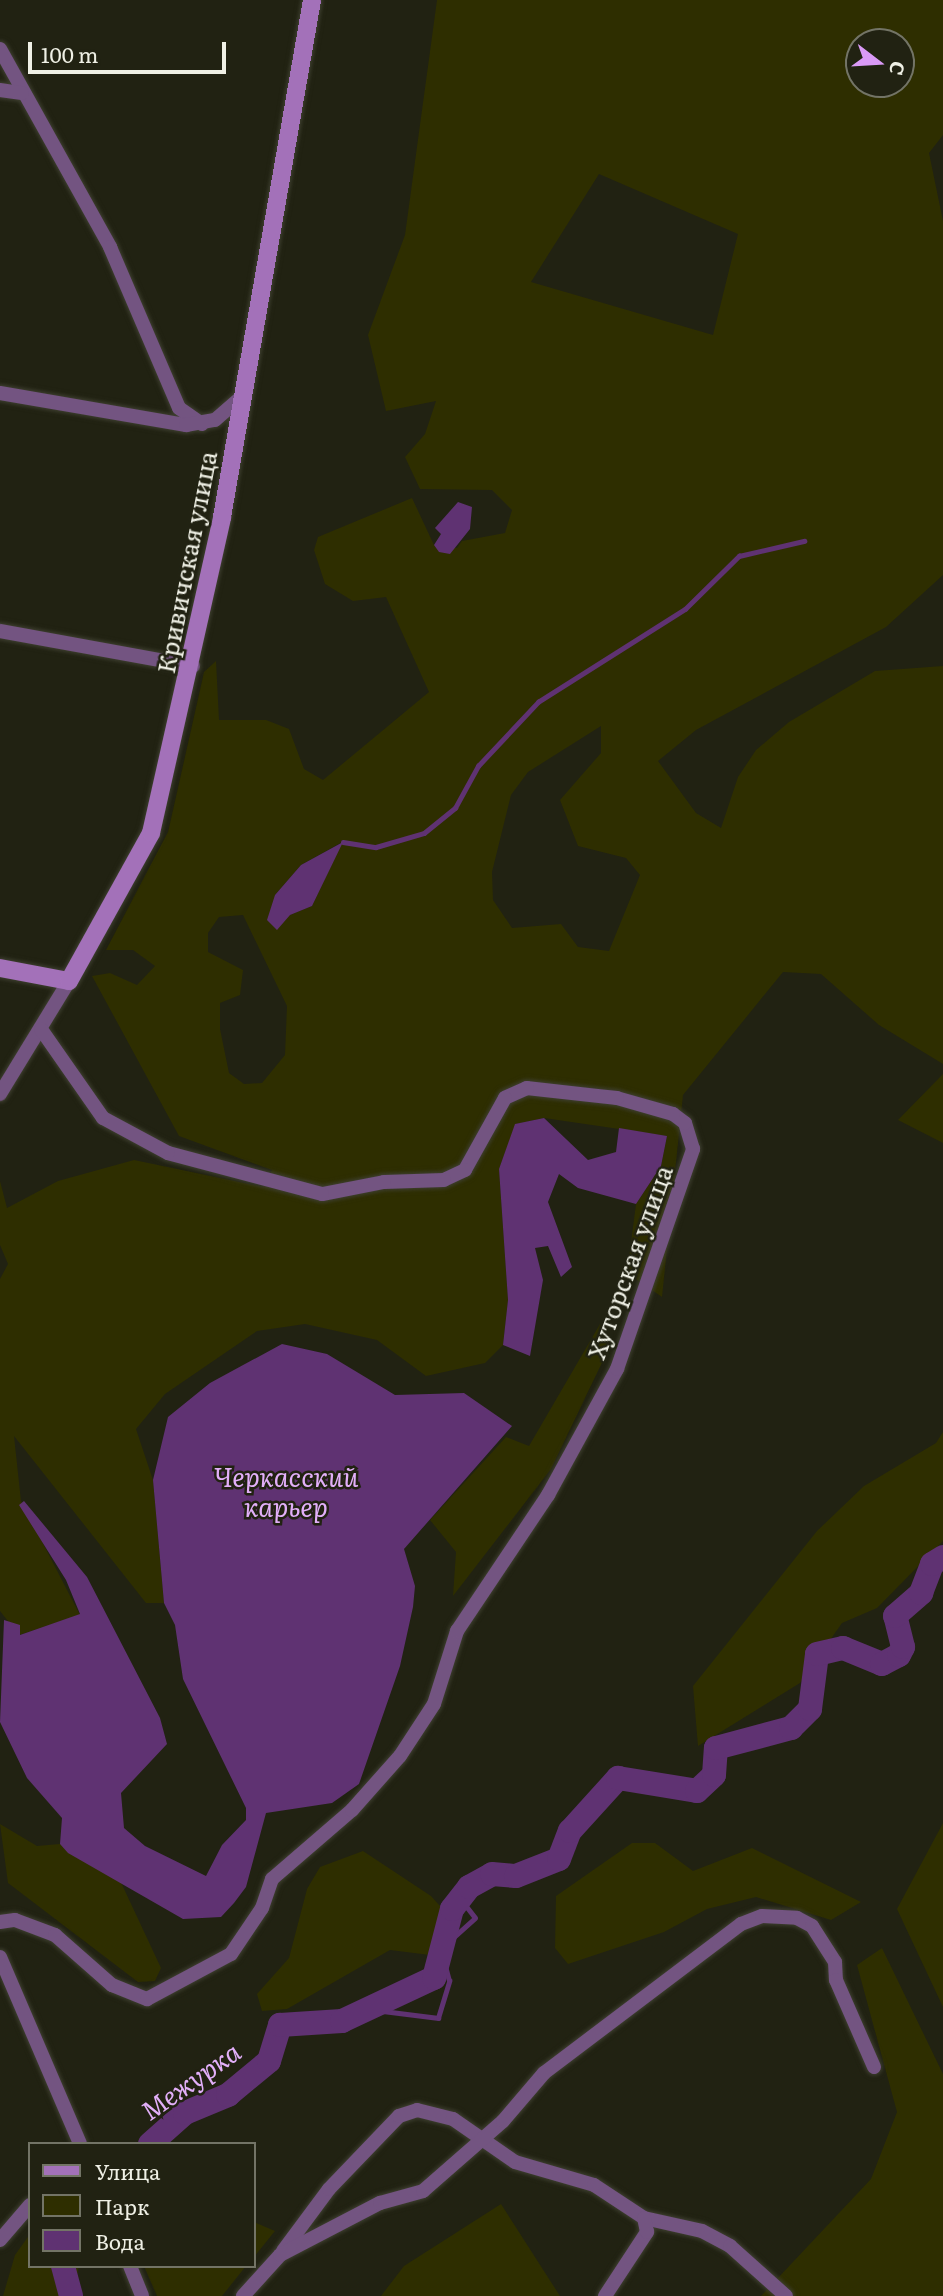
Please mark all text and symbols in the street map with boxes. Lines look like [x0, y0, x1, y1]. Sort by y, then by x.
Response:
scale bar [32, 28, 229, 72]
north arrow [845, 28, 915, 98]
text: 100 m [41, 38, 98, 69]
text: С [883, 58, 914, 79]
street label: Кривичская улица [150, 448, 222, 676]
street label: Хуторская улица [581, 1161, 677, 1363]
water label: Черкасский карьер [214, 1460, 358, 1522]
water label: Межурка [134, 2035, 246, 2125]
legend [28, 2142, 256, 2268]
text: Улица [95, 2155, 160, 2186]
text: Парк [95, 2190, 149, 2221]
text: Вода [95, 2225, 145, 2256]

